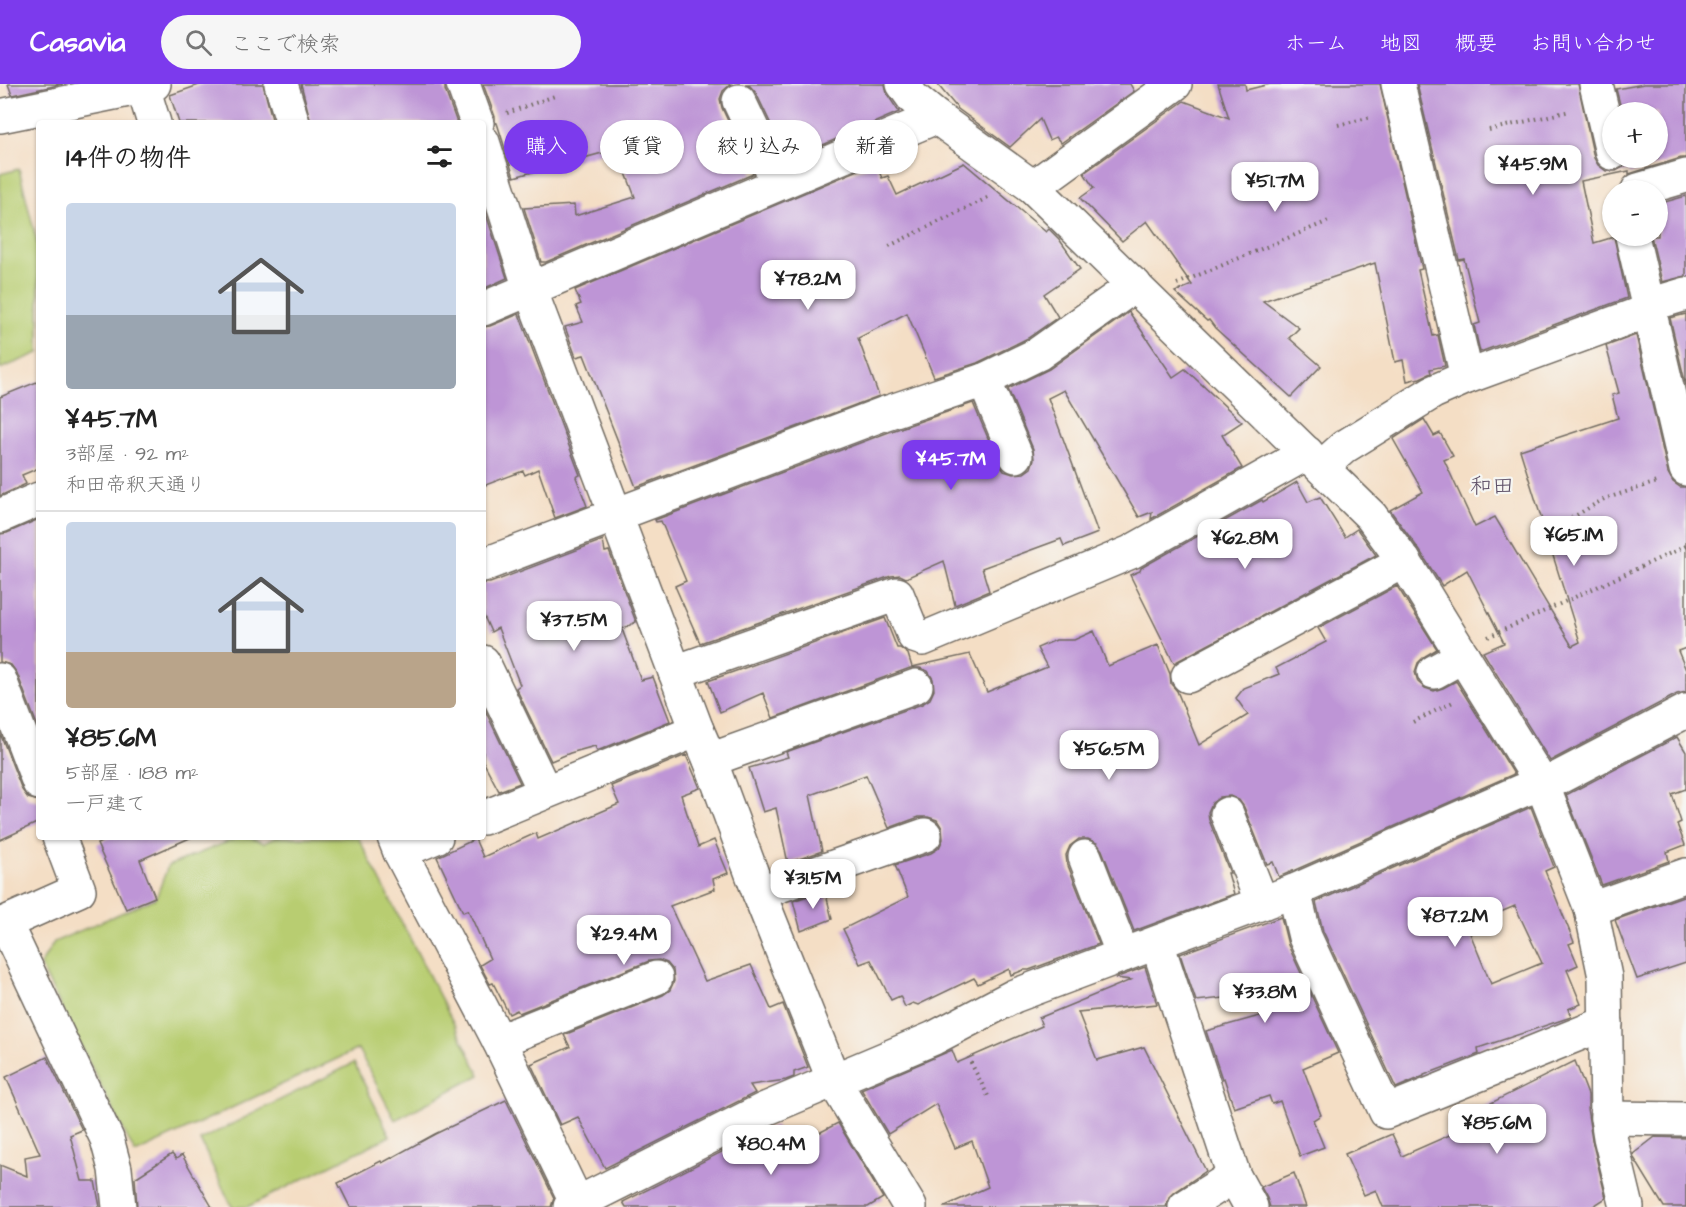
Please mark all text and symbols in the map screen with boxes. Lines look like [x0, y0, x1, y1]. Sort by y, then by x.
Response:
search box [161, 15, 581, 69]
text: Casavia [30, 23, 125, 62]
icon: search [182, 26, 215, 59]
text: ここで検索 [230, 29, 340, 60]
text: ホーム [1285, 29, 1347, 58]
text: 地図 [1380, 29, 1422, 58]
text: 概要 [1455, 29, 1497, 58]
text: お問い合わせ [1530, 29, 1656, 58]
map controls [1602, 102, 1668, 246]
button: + [1602, 102, 1668, 168]
chip: 購入 [504, 120, 588, 174]
chip: 賃貸 [600, 120, 684, 174]
chip: 絞り込み [696, 120, 822, 174]
chip: 新着 [834, 120, 918, 174]
text: 14件の物件 [66, 140, 191, 176]
icon: filters [423, 140, 456, 173]
pin: ¥45.9M [1484, 145, 1582, 196]
text: ¥45.9M [1498, 150, 1568, 178]
pin: ¥51.7M [1226, 162, 1324, 213]
text: ¥51.7M [1245, 167, 1305, 195]
button: − [1602, 180, 1668, 246]
icon: home [207, 242, 315, 350]
pin: ¥78.2M [759, 260, 857, 311]
text: ¥78.2M [775, 265, 841, 293]
text: ¥45.7M [66, 401, 157, 437]
text: 3部屋 · 92 m² [66, 440, 189, 468]
pin: ¥45.7M [902, 440, 1000, 491]
text: ¥45.7M [916, 445, 986, 473]
text: 和田帝釈天通り [66, 471, 206, 499]
district label: 和田 [1470, 471, 1514, 502]
pin: ¥65.1M [1525, 516, 1623, 567]
pin: ¥62.8M [1196, 519, 1294, 570]
text: ¥65.1M [1544, 521, 1604, 549]
text: ¥62.8M [1212, 524, 1279, 552]
icon: home [207, 561, 315, 669]
pin: ¥37.5M [525, 601, 623, 652]
text: ¥37.5M [541, 606, 607, 634]
text: ¥85.6M [66, 720, 157, 756]
pin: ¥56.5M [1060, 730, 1158, 781]
text: ¥56.5M [1074, 735, 1144, 763]
text: 5部屋 · 188 m² [66, 759, 199, 787]
text: 一戸建て [66, 790, 146, 818]
pin: ¥31.5M [764, 859, 862, 910]
text: ¥31.5M [785, 864, 841, 892]
pin: ¥87.2M [1406, 897, 1504, 948]
text: ¥87.2M [1422, 902, 1488, 930]
pin: ¥29.4M [575, 915, 673, 966]
text: ¥29.4M [591, 920, 657, 948]
pin: ¥33.8M [1216, 973, 1314, 1024]
text: ¥33.8M [1233, 978, 1297, 1006]
pin: ¥85.6M [1448, 1104, 1546, 1155]
text: ¥85.6M [1462, 1109, 1532, 1137]
pin: ¥80.4M [722, 1125, 820, 1176]
text: ¥80.4M [736, 1130, 806, 1158]

